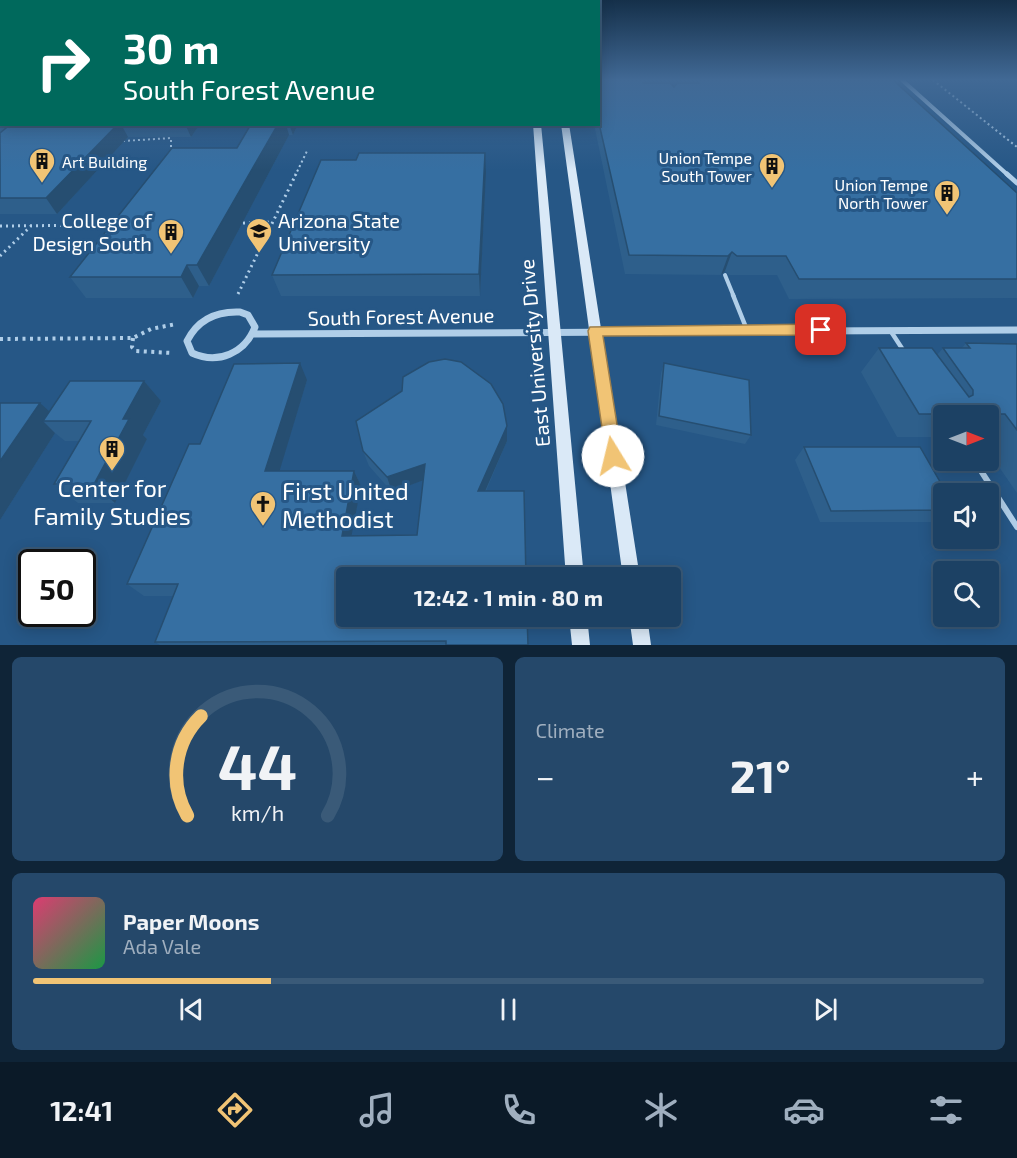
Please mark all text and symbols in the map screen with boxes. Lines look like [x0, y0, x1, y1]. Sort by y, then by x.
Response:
text: 30 m [123, 22, 219, 72]
icon: right [24, 24, 102, 102]
text: South Forest Avenue [123, 73, 375, 105]
building icon: Art Building [27, 146, 57, 184]
place label: Union Tempe South Tower [659, 148, 753, 185]
building icon: Union Tempe South Tower [757, 151, 787, 189]
place label: Art Building [62, 152, 147, 171]
place label: Union Tempe North Tower [835, 175, 929, 212]
building icon: Union Tempe North Tower [932, 178, 962, 216]
place label: College of Design South [32, 208, 152, 255]
place label: Arizona State University [278, 208, 400, 255]
school or university icon: Arizona State University [244, 216, 274, 254]
building icon: College of Design South [156, 217, 186, 255]
street label: East University Drive [514, 258, 554, 448]
street label: South Forest Avenue [307, 302, 495, 330]
pin [795, 304, 846, 355]
icon: arrive [804, 313, 837, 346]
north arrow [933, 405, 999, 471]
map controls [933, 405, 999, 627]
position arrow [581, 424, 645, 488]
building icon: Center for Family Studies [97, 434, 127, 472]
place label: Center for Family Studies [33, 473, 191, 530]
place label: First United Methodist [282, 476, 409, 533]
button: sound [933, 483, 999, 549]
church icon: First United Methodist [248, 489, 278, 527]
speed limit sign: 50 [18, 549, 96, 627]
button: search [933, 561, 999, 627]
text: 12:42 · 1 min · 80 m [414, 584, 603, 610]
text: Climate [536, 718, 605, 742]
text: 44 [217, 728, 297, 803]
text: 21° [730, 748, 791, 802]
text: − [536, 756, 555, 796]
text: + [966, 756, 984, 796]
text: km/h [231, 800, 284, 825]
text: Paper Moons [123, 908, 259, 934]
text: Ada Vale [123, 934, 201, 958]
icon: previous [175, 993, 208, 1026]
icon: pause [492, 993, 525, 1026]
icon: next [809, 993, 842, 1026]
icon: directions [214, 1089, 256, 1131]
icon: music [356, 1089, 398, 1131]
icon: phone [498, 1089, 540, 1131]
icon: climate [640, 1089, 682, 1131]
icon: car [783, 1089, 825, 1131]
icon: filters [925, 1089, 967, 1131]
text: 12:41 [50, 1094, 113, 1126]

